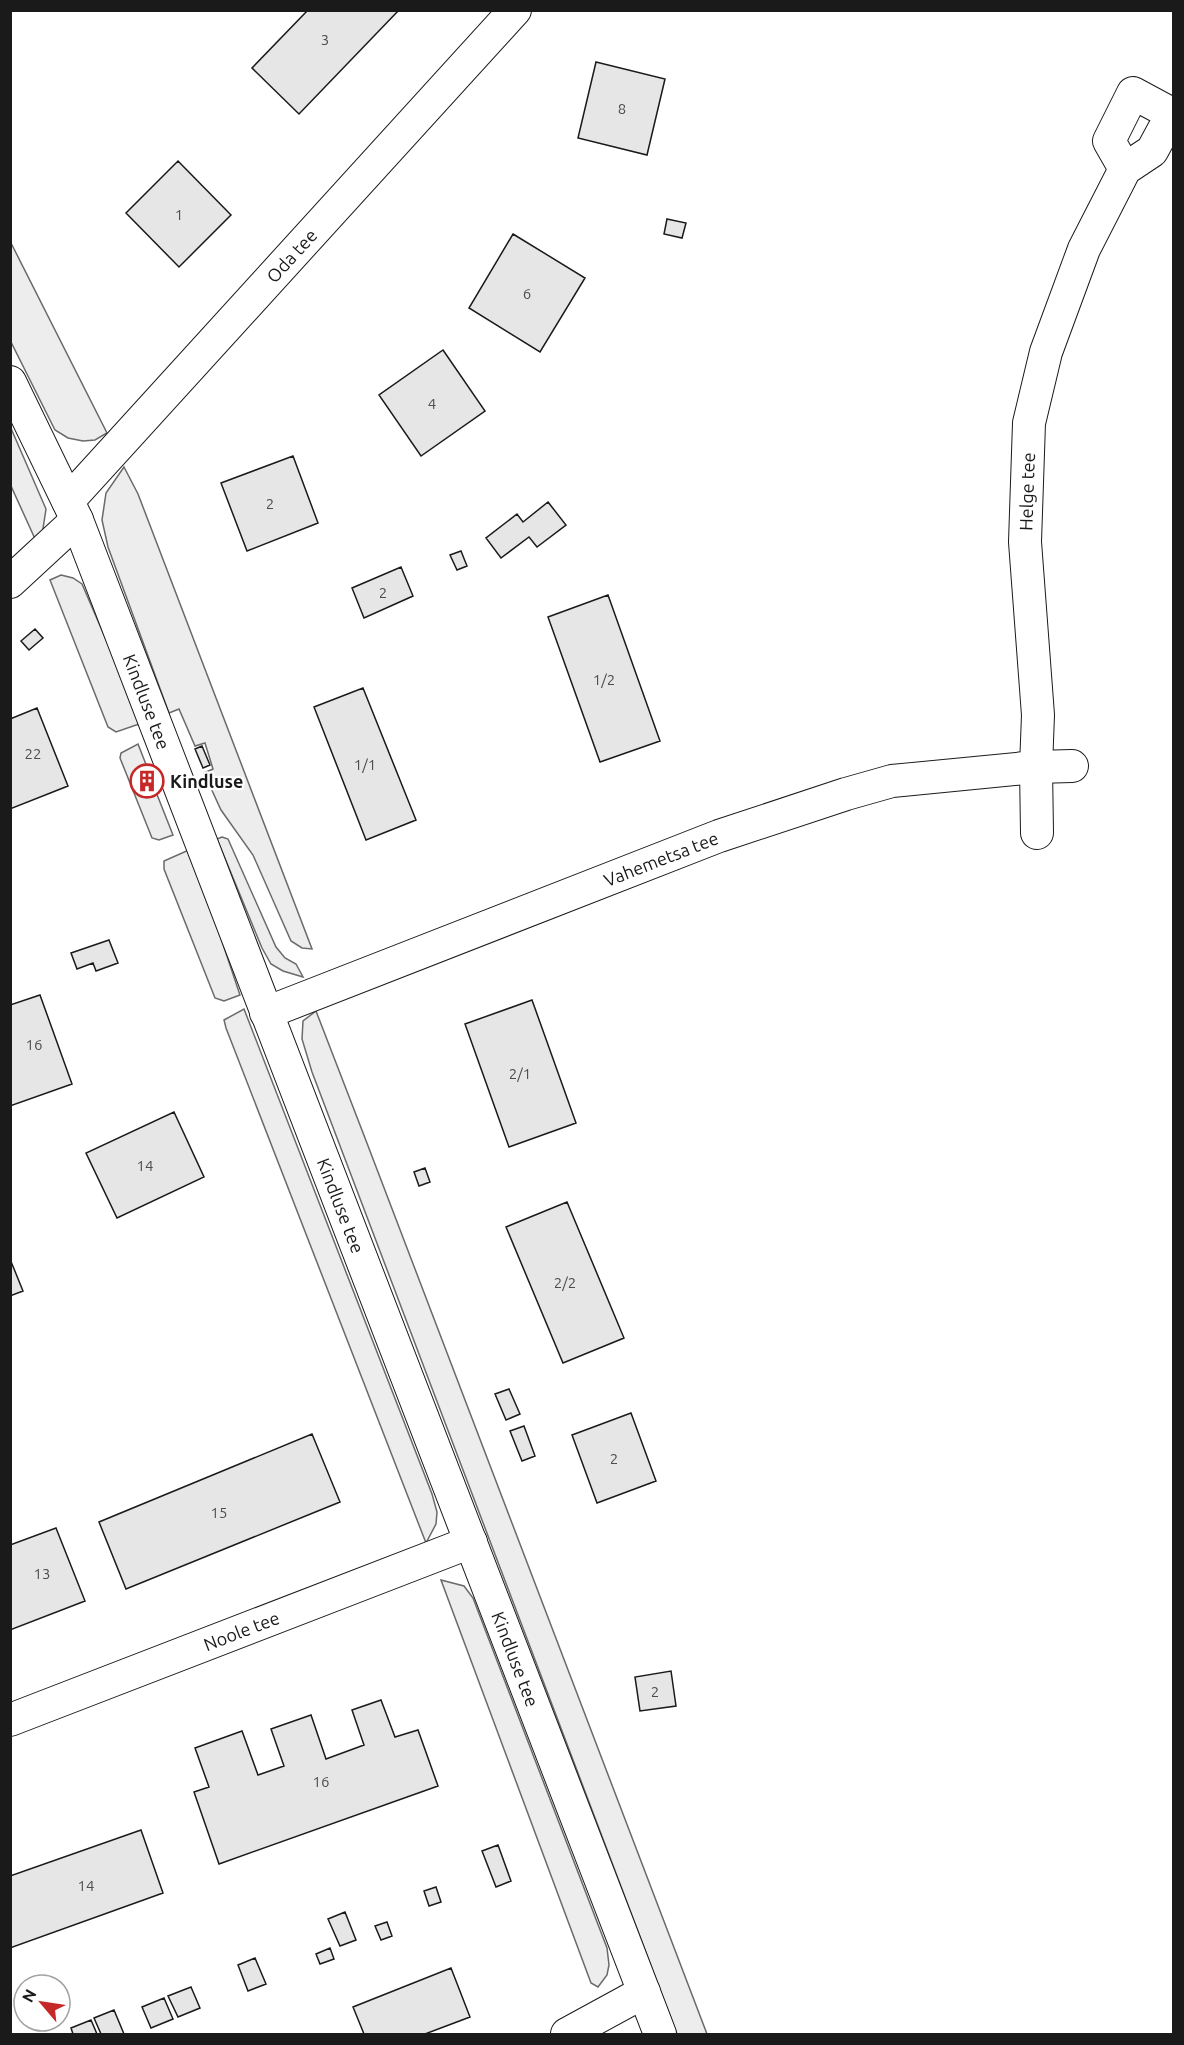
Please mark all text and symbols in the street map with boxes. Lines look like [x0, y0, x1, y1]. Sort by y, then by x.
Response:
house number: 3 [321, 31, 329, 48]
house number: 8 [618, 100, 626, 117]
house number: 1 [175, 206, 183, 223]
street label: Oda tee [262, 225, 321, 286]
house number: 6 [523, 285, 531, 302]
house number: 4 [428, 395, 436, 412]
street label: Helge tee [1015, 452, 1038, 531]
house number: 2 [266, 495, 274, 512]
house number: 2 [379, 584, 387, 601]
street label: Kindluse tee [120, 651, 174, 752]
house number: 1/2 [593, 671, 615, 688]
house number: 22 [25, 745, 41, 762]
house number: 1/1 [354, 756, 376, 773]
building icon: Kindluse [129, 763, 165, 799]
place label: Kindluse [170, 771, 243, 791]
street label: Vahemetsa tee [601, 827, 721, 890]
house number: 16 [26, 1036, 42, 1053]
house number: 2/1 [509, 1065, 531, 1082]
street label: Kindluse tee [314, 1155, 368, 1256]
house number: 14 [137, 1157, 153, 1174]
house number: 2/2 [554, 1274, 576, 1291]
house number: 2 [610, 1450, 618, 1467]
house number: 15 [211, 1504, 227, 1521]
house number: 13 [34, 1565, 50, 1582]
street label: Noole tee [201, 1607, 282, 1654]
street label: Kindluse tee [488, 1609, 543, 1709]
house number: 2 [651, 1683, 659, 1700]
house number: 16 [313, 1773, 329, 1790]
house number: 14 [78, 1877, 94, 1894]
north arrow [12, 1973, 72, 2033]
text: N [18, 1986, 40, 2005]

